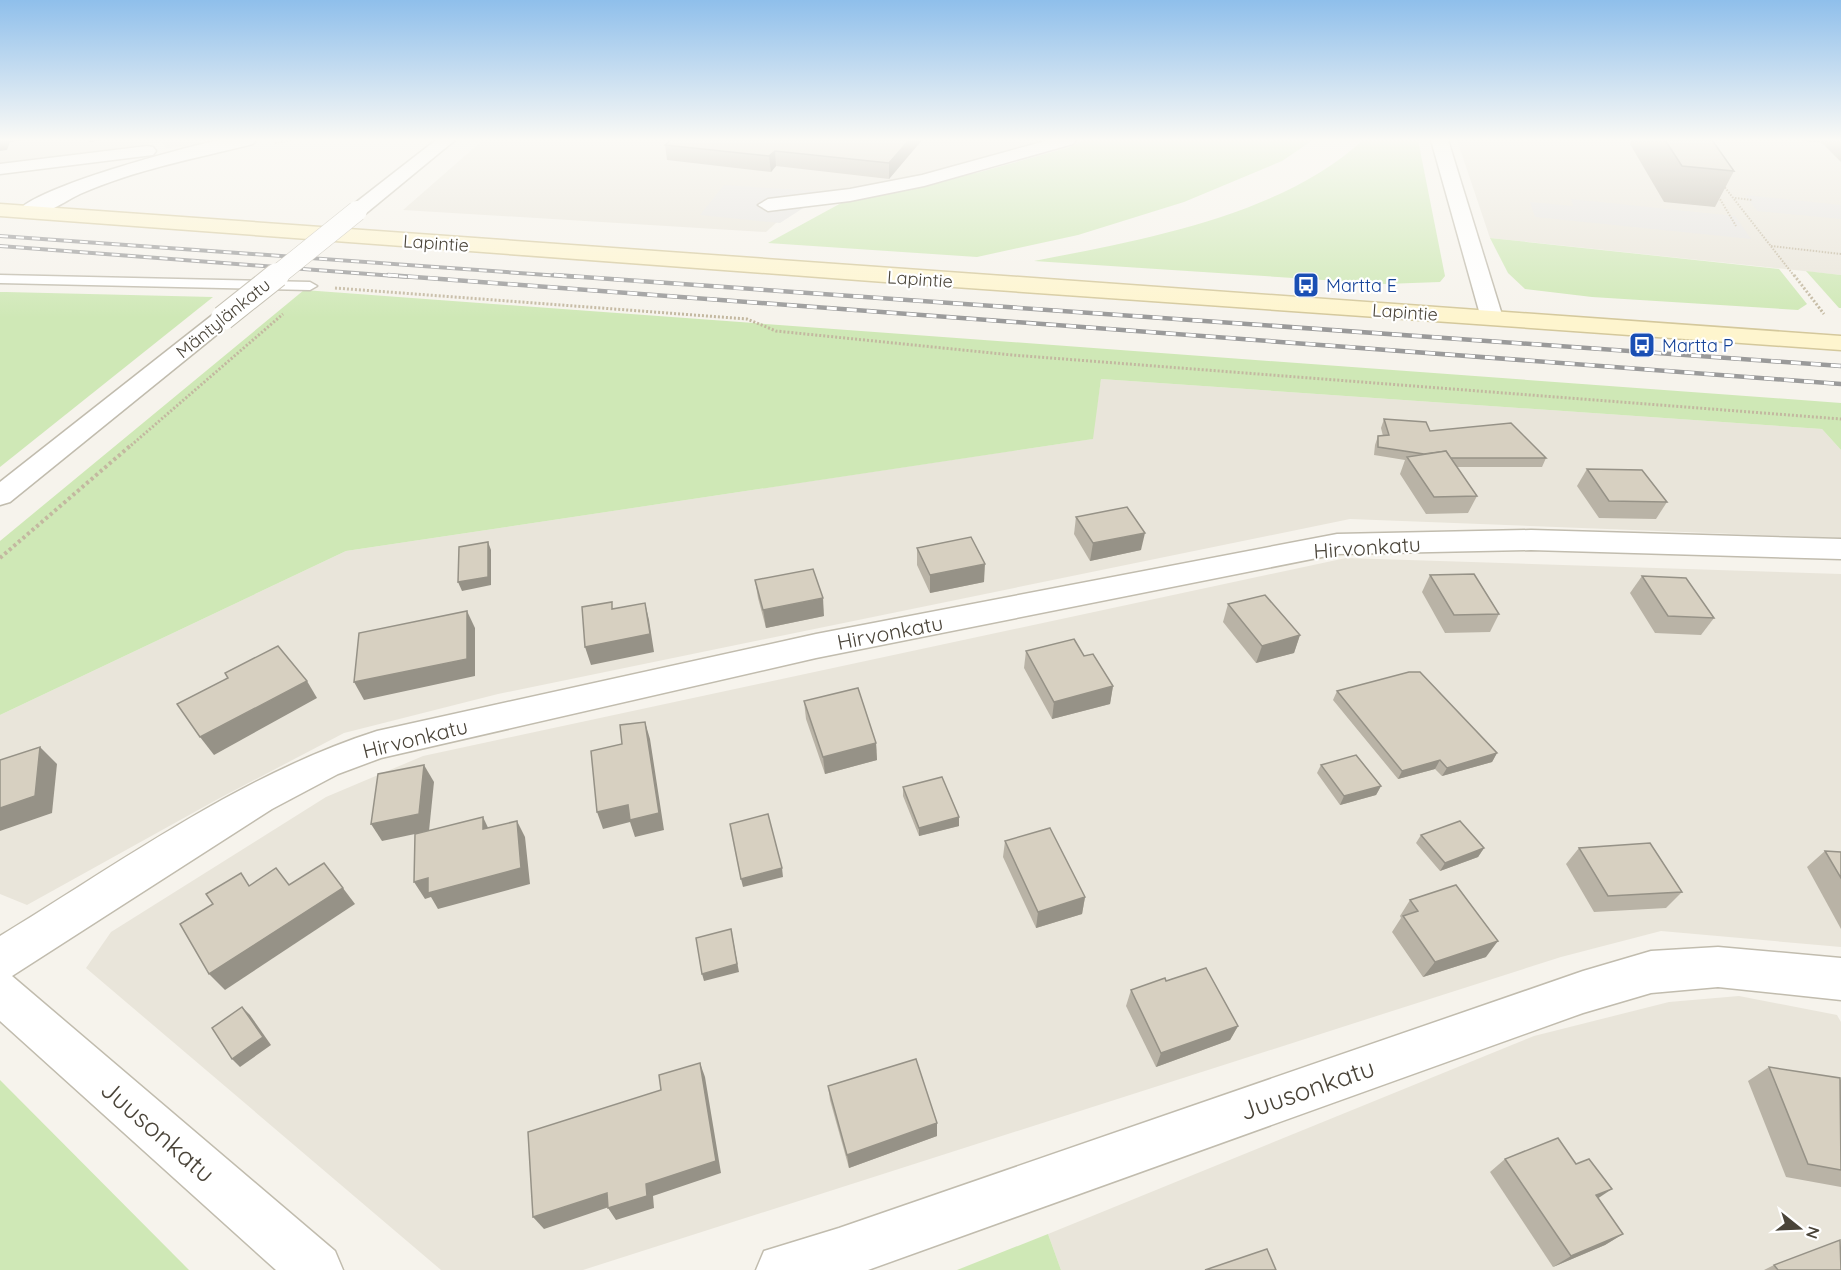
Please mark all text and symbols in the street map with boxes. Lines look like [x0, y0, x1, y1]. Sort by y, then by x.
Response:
street label: Lapintie [402, 229, 470, 257]
street label: Lapintie [886, 265, 954, 293]
bus stop icon: Martta E [1291, 270, 1321, 300]
street label: Mäntylänkatu [171, 273, 275, 363]
place label: Martta E [1326, 274, 1397, 297]
street label: Lapintie [1371, 298, 1439, 326]
bus stop icon: Martta P [1627, 330, 1657, 360]
place label: Martta P [1662, 334, 1733, 357]
street label: Hirvonkatu [1312, 530, 1422, 564]
street label: Hirvonkatu [835, 609, 945, 655]
street label: Hirvonkatu [360, 712, 470, 764]
street label: Juusonkatu [1235, 1051, 1379, 1127]
street label: Juusonkatu [94, 1072, 222, 1190]
north arrow [1769, 1198, 1829, 1258]
text: N [1802, 1224, 1825, 1241]

